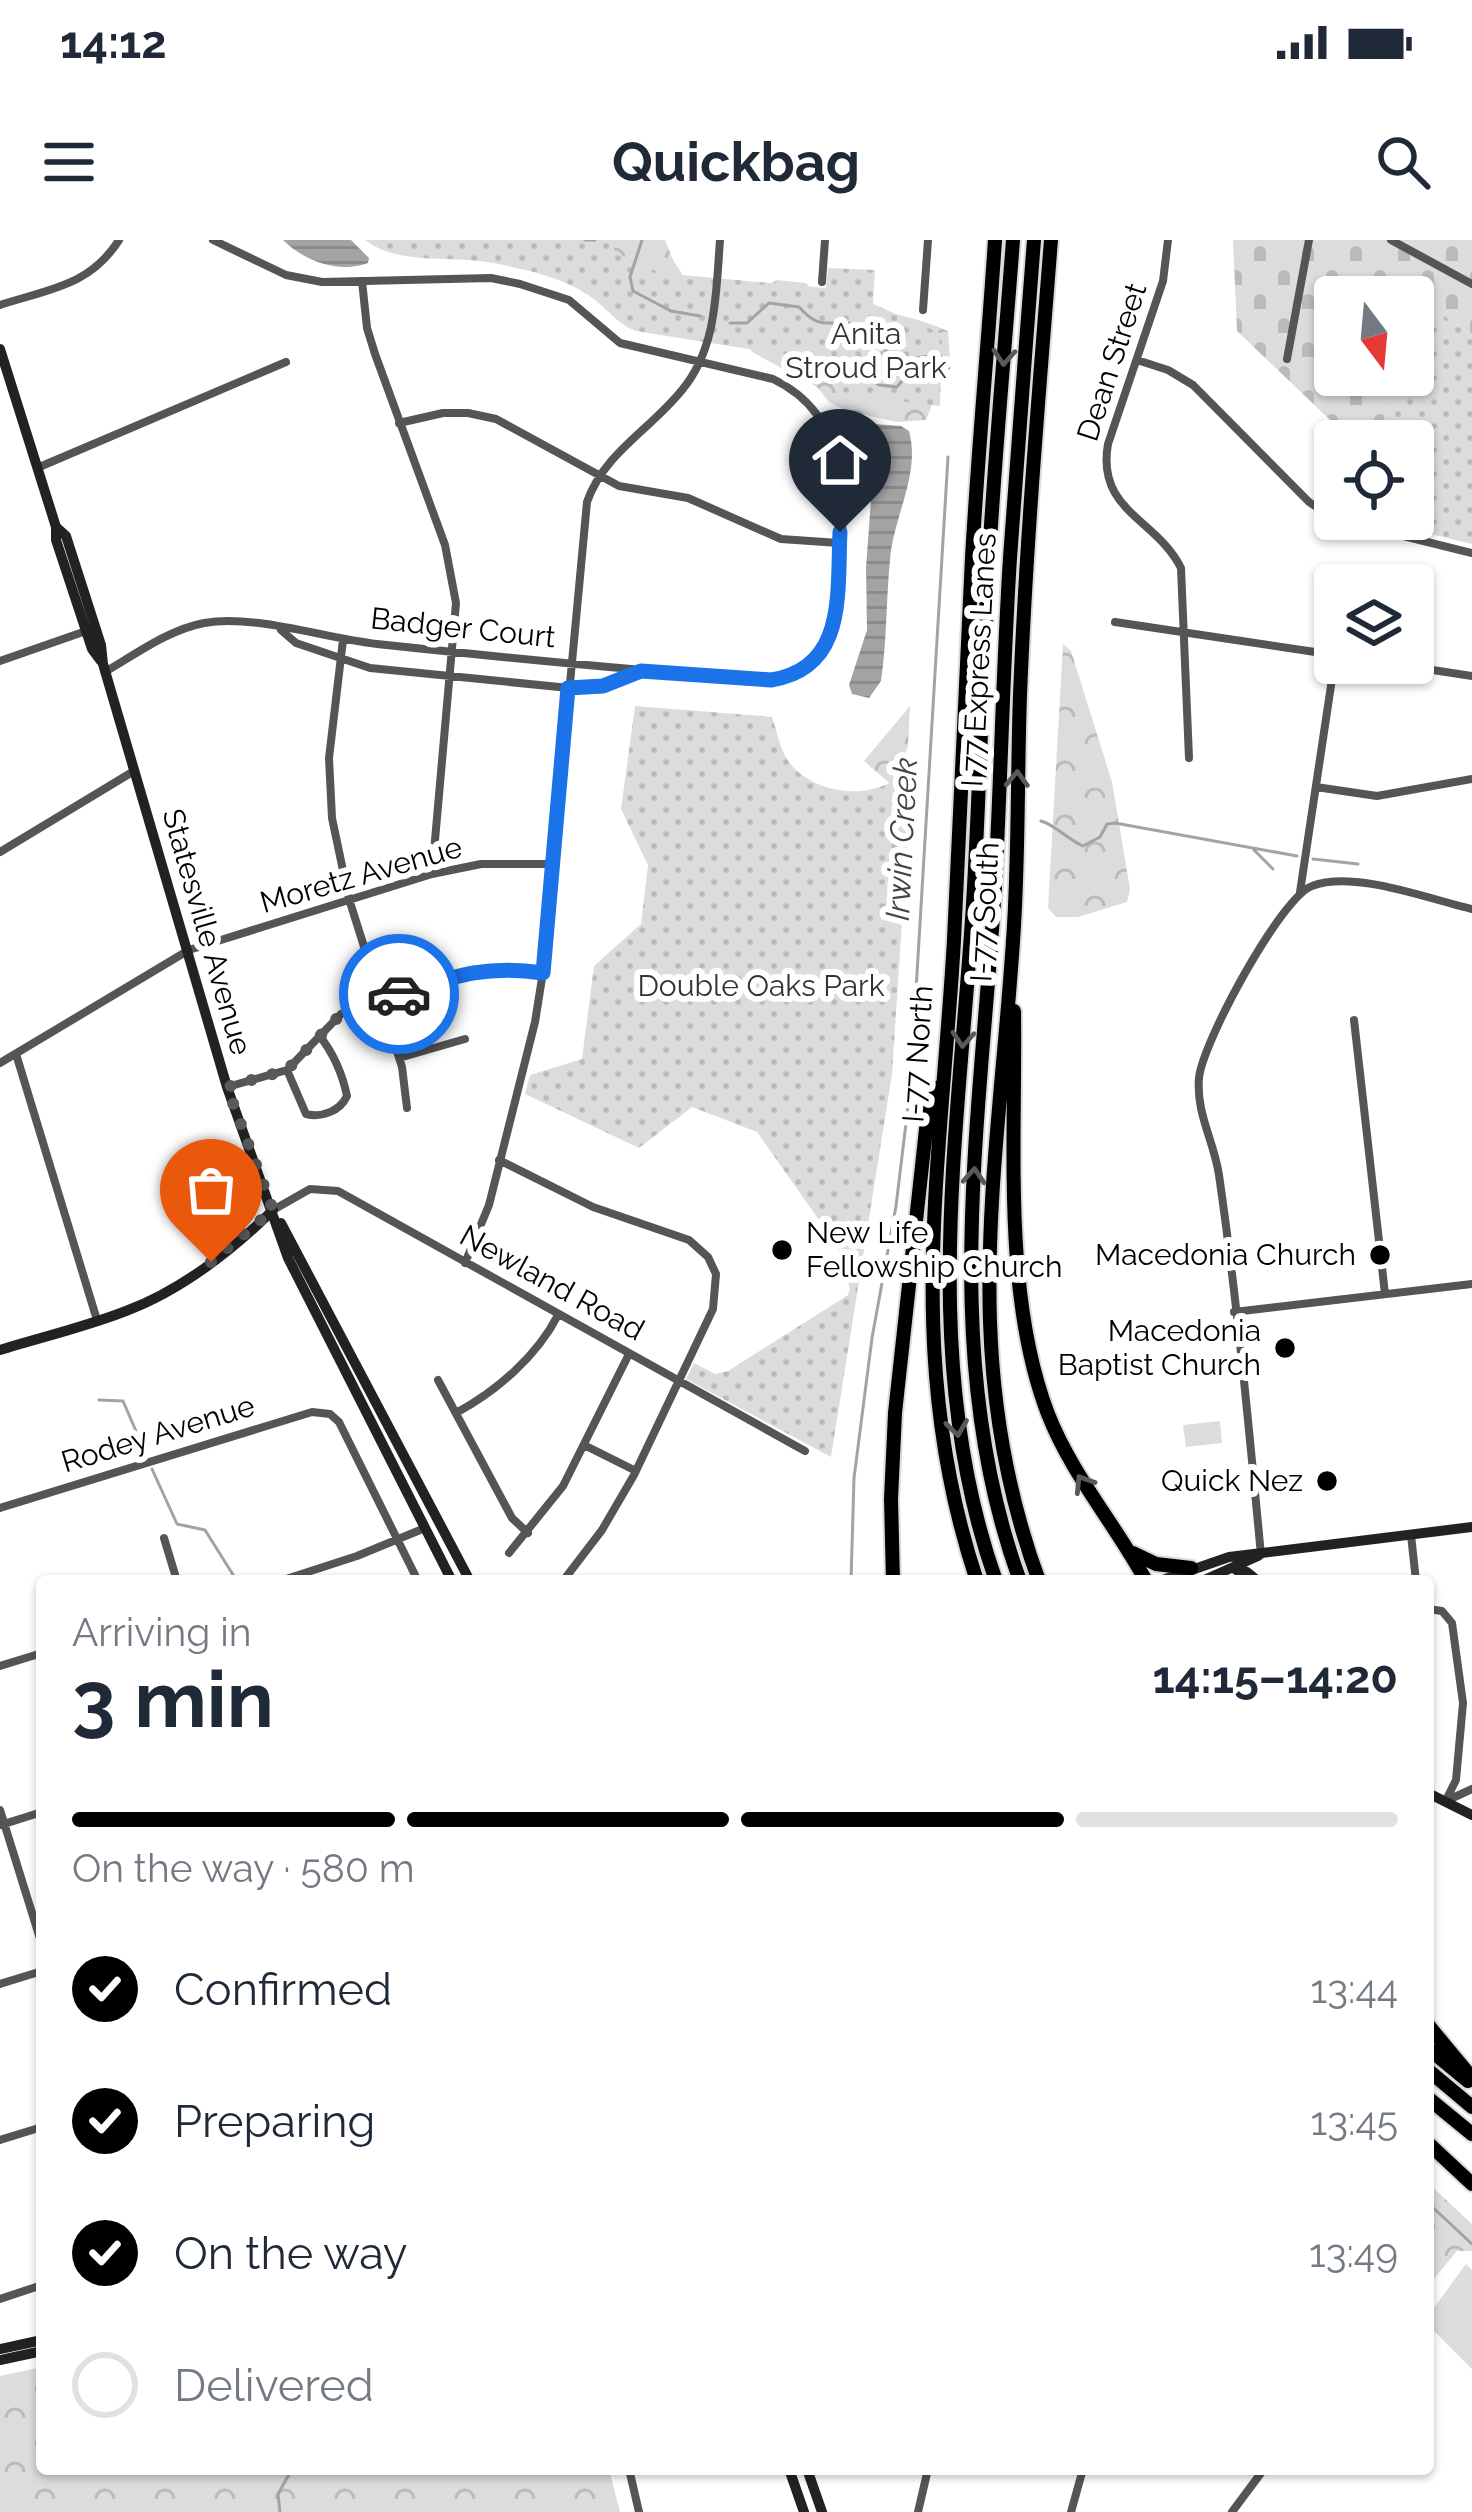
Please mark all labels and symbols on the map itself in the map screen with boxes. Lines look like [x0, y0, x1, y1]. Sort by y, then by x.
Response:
north arrow [1314, 276, 1434, 396]
street label: Dean Street [1070, 279, 1153, 445]
park label: Anita Stroud Park [785, 316, 947, 385]
one-way arrow [992, 348, 1017, 367]
pin [789, 409, 891, 532]
street label: I 77 Express Lanes [954, 532, 1003, 788]
street label: Badger Court [369, 600, 557, 655]
water label: Irwin Creek [878, 756, 925, 922]
one-way arrow [1004, 769, 1030, 788]
street label: Statesville Avenue [156, 805, 259, 1059]
street label: Moretz Avenue [256, 829, 466, 920]
street label: I-77 South [963, 841, 1006, 983]
courier [339, 934, 459, 1054]
park label: Double Oaks Park [637, 968, 885, 1003]
street label: I-77 North [895, 984, 940, 1124]
one-way arrow [951, 1030, 977, 1049]
pin [160, 1139, 262, 1262]
one-way arrow [960, 1166, 986, 1185]
place label: New Life Fellowship Church [806, 1215, 1063, 1284]
street label: Newland Road [454, 1218, 650, 1348]
marker: New Life Fellowship Church [769, 1237, 795, 1263]
place label: Macedonia Church [1095, 1237, 1356, 1272]
marker: Macedonia Church [1367, 1242, 1393, 1268]
place label: Macedonia Baptist Church [1058, 1313, 1261, 1382]
marker: Macedonia Baptist Church [1272, 1335, 1298, 1361]
street label: Rodey Avenue [57, 1388, 259, 1480]
one-way arrow [944, 1418, 969, 1438]
place label: Quick Nez [1161, 1463, 1303, 1498]
marker: Quick Nez [1314, 1468, 1340, 1494]
one-way arrow [1075, 1474, 1097, 1496]

